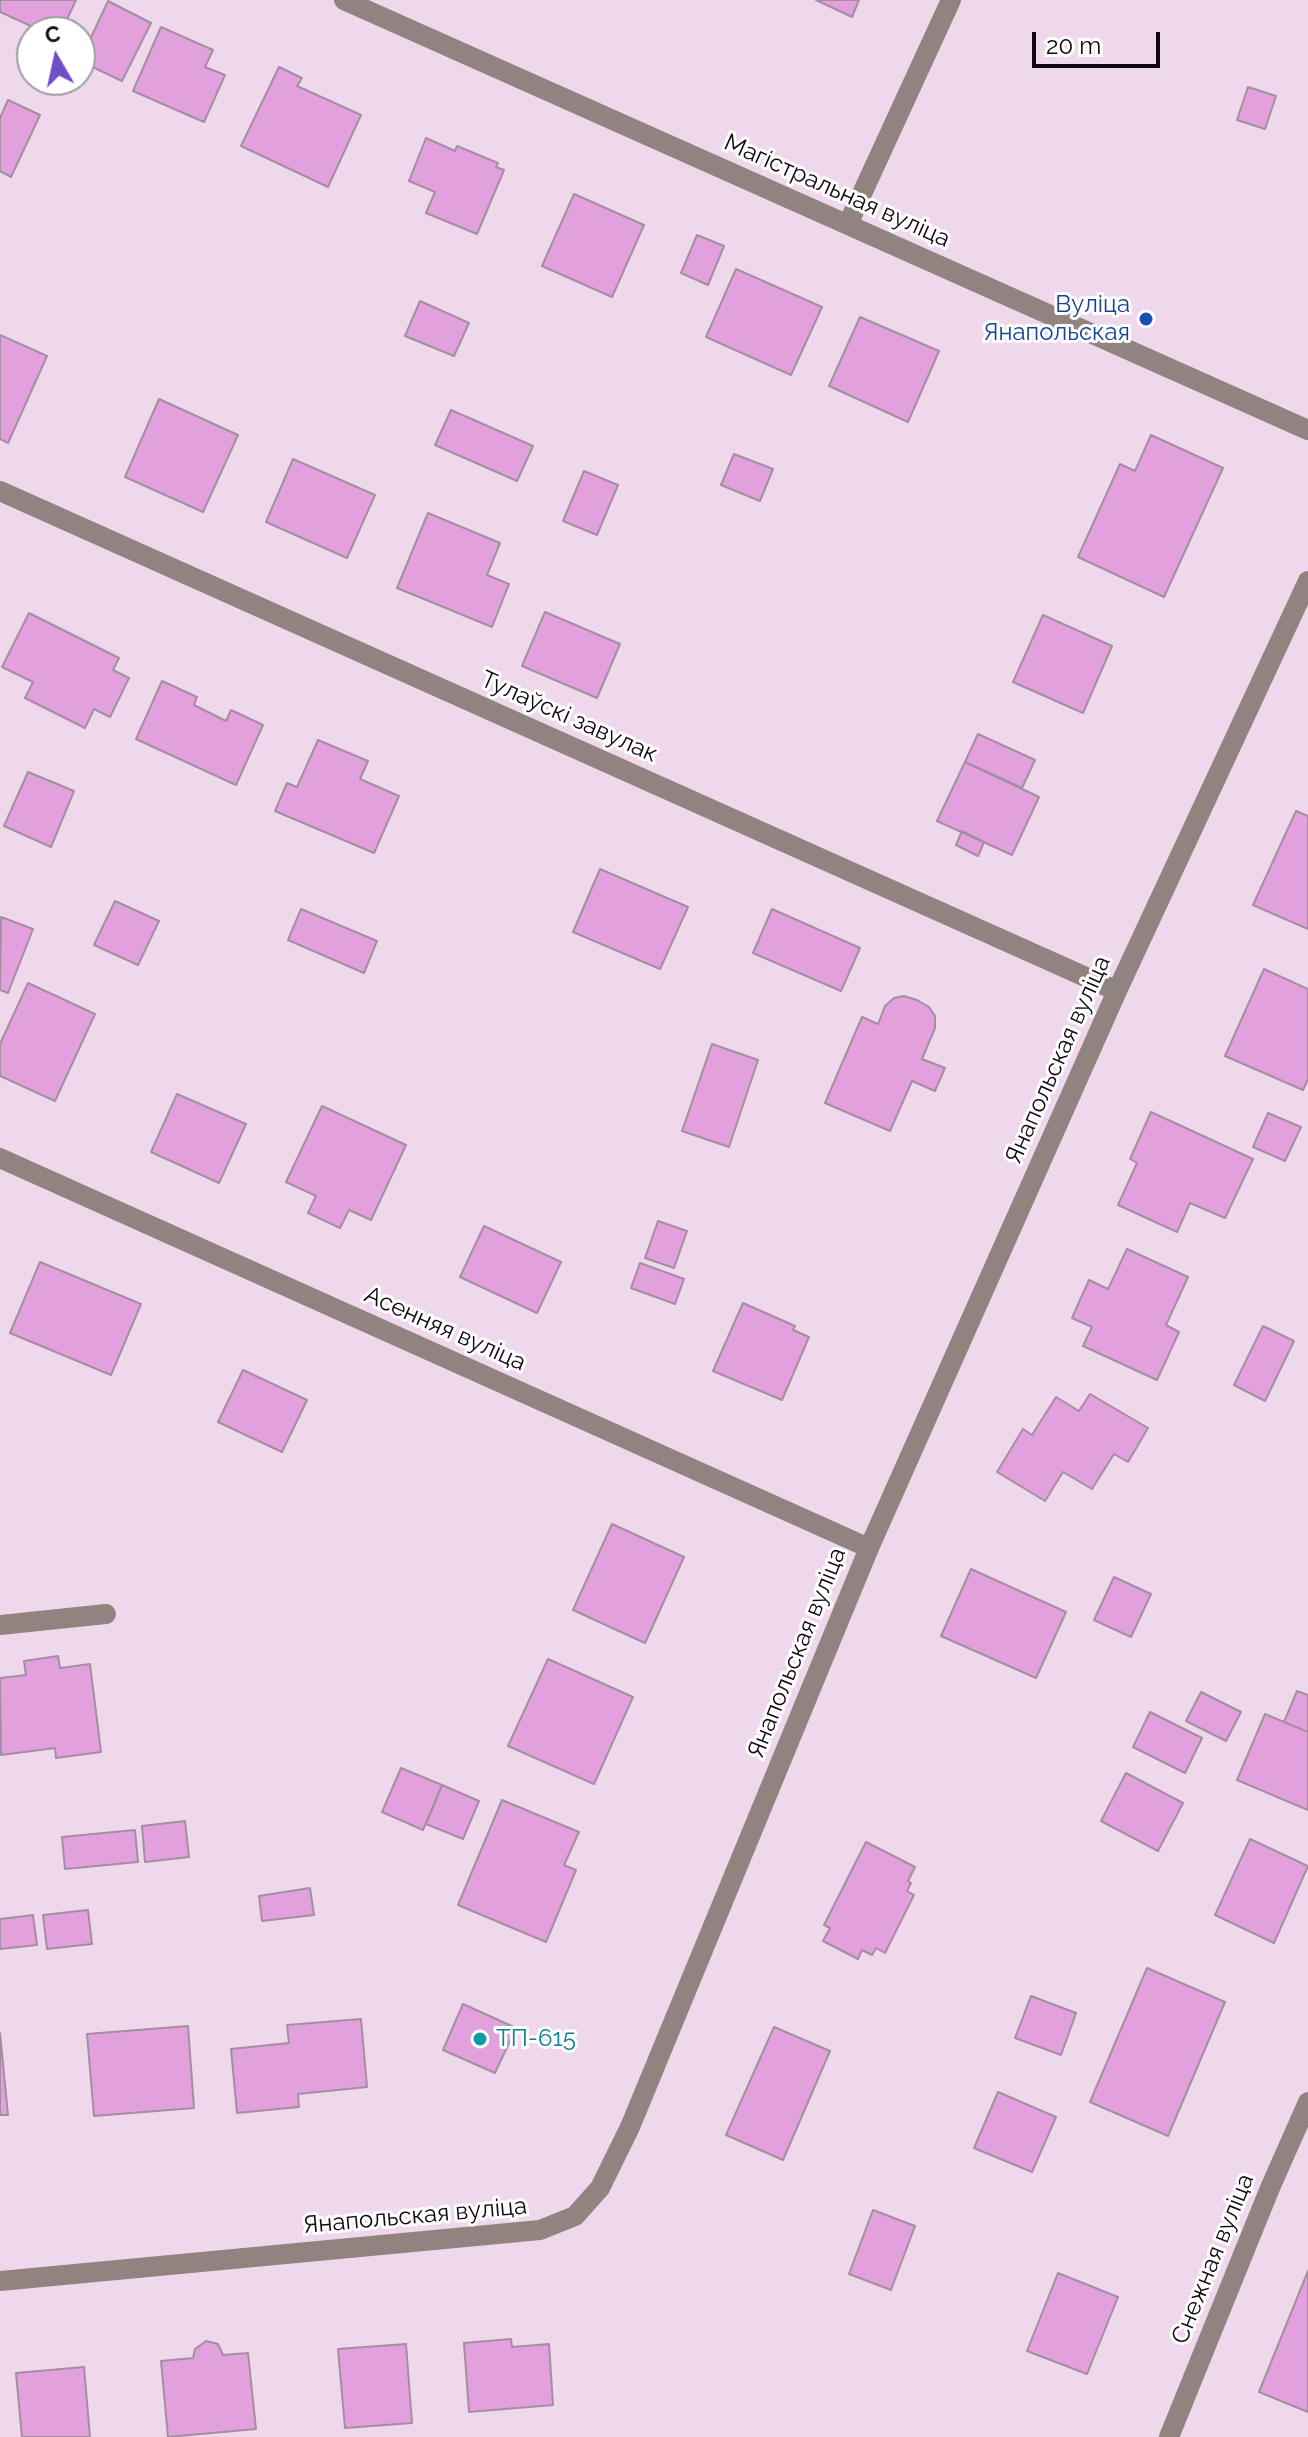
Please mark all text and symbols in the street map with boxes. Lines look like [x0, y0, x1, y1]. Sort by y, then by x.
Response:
north arrow [16, 16, 96, 96]
scale bar [1036, 16, 1164, 66]
text: С [43, 20, 62, 48]
text: 20 m [1046, 31, 1101, 60]
street label: Магістральная вуліца [720, 128, 954, 254]
place label: Вуліца Янапольская [983, 291, 1130, 347]
marker: Вуліца Янапольская [1137, 310, 1155, 328]
street label: Тулаўскі завулак [476, 665, 662, 769]
street label: Янапольская вуліца [999, 952, 1117, 1168]
street label: Асенняя вуліца [360, 1281, 530, 1377]
street label: Янапольская вуліца [742, 1543, 852, 1763]
place label: ТП-615 [496, 2025, 576, 2053]
marker: ТП-615 [471, 2030, 489, 2048]
street label: Снежная вуліца [1166, 2170, 1260, 2348]
street label: Янапольская вуліца [302, 2192, 528, 2240]

